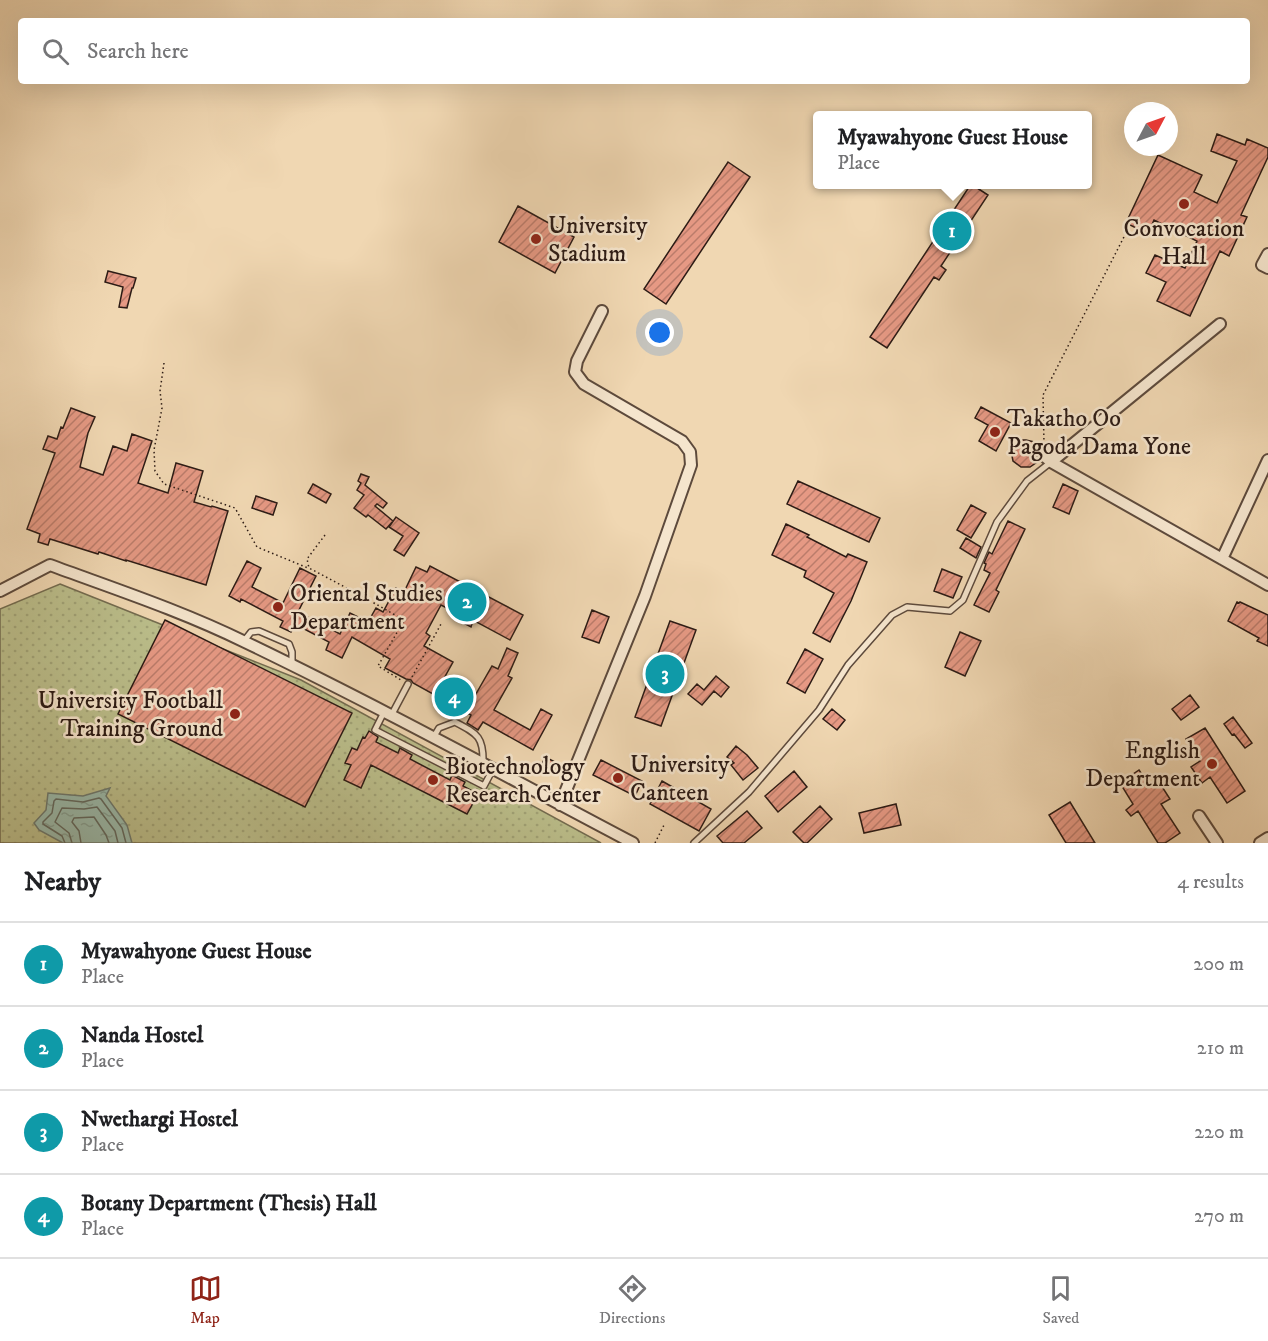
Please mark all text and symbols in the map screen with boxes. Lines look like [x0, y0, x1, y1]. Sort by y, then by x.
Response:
search box [18, 18, 1250, 84]
icon: search [39, 35, 72, 68]
text: Search here [87, 38, 189, 65]
north arrow [1124, 102, 1178, 156]
popup [813, 111, 1092, 189]
text: Myawahyone Guest House [837, 124, 1068, 151]
text: Place [837, 151, 880, 176]
marker: Convocation Hall [1177, 197, 1191, 211]
pin: 1 [932, 208, 972, 254]
place label: University Stadium [548, 211, 648, 269]
place label: Convocation Hall [1124, 214, 1245, 272]
marker: University Stadium [529, 232, 543, 246]
your location [645, 318, 674, 347]
place label: Takatho Oo Pagoda Dama Yone [1007, 404, 1191, 462]
marker: Takatho Oo Pagoda Dama Yone [988, 425, 1002, 439]
place label: Oriental Studies Department [290, 579, 443, 637]
pin: 2 [448, 580, 486, 624]
marker: Oriental Studies Department [271, 600, 285, 614]
pin: 3 [646, 652, 684, 696]
pin: 4 [434, 674, 474, 720]
place label: University Football Training Ground [38, 686, 224, 744]
marker: University Football Training Ground [228, 707, 242, 721]
place label: English Department [1085, 736, 1200, 794]
place label: University Canteen [630, 750, 730, 808]
place label: Biotechnology Research Center [445, 752, 601, 810]
marker: English Department [1205, 757, 1219, 771]
marker: University Canteen [611, 771, 625, 785]
marker: Biotechnology Research Center [426, 773, 440, 787]
text: Nearby [24, 866, 101, 899]
text: 4 results [1177, 870, 1244, 895]
text: Myawahyone Guest House [81, 938, 312, 965]
text: 1 [40, 952, 47, 977]
text: 200 m [1193, 952, 1244, 977]
text: Place [81, 965, 124, 990]
text: Nanda Hostel [81, 1022, 203, 1049]
text: 2 [39, 1036, 48, 1061]
text: 210 m [1197, 1036, 1244, 1061]
text: Place [81, 1049, 124, 1074]
text: Nwethargi Hostel [81, 1106, 238, 1133]
text: 3 [40, 1120, 47, 1145]
text: 220 m [1194, 1120, 1244, 1145]
text: Place [81, 1133, 124, 1158]
text: Botany Department (Thesis) Hall [81, 1190, 377, 1217]
text: 4 [38, 1204, 49, 1229]
text: 270 m [1194, 1204, 1244, 1229]
text: Place [81, 1217, 124, 1242]
tab: Map [189, 1272, 222, 1328]
tab: Directions [599, 1272, 665, 1328]
tab: Saved [1043, 1272, 1079, 1328]

